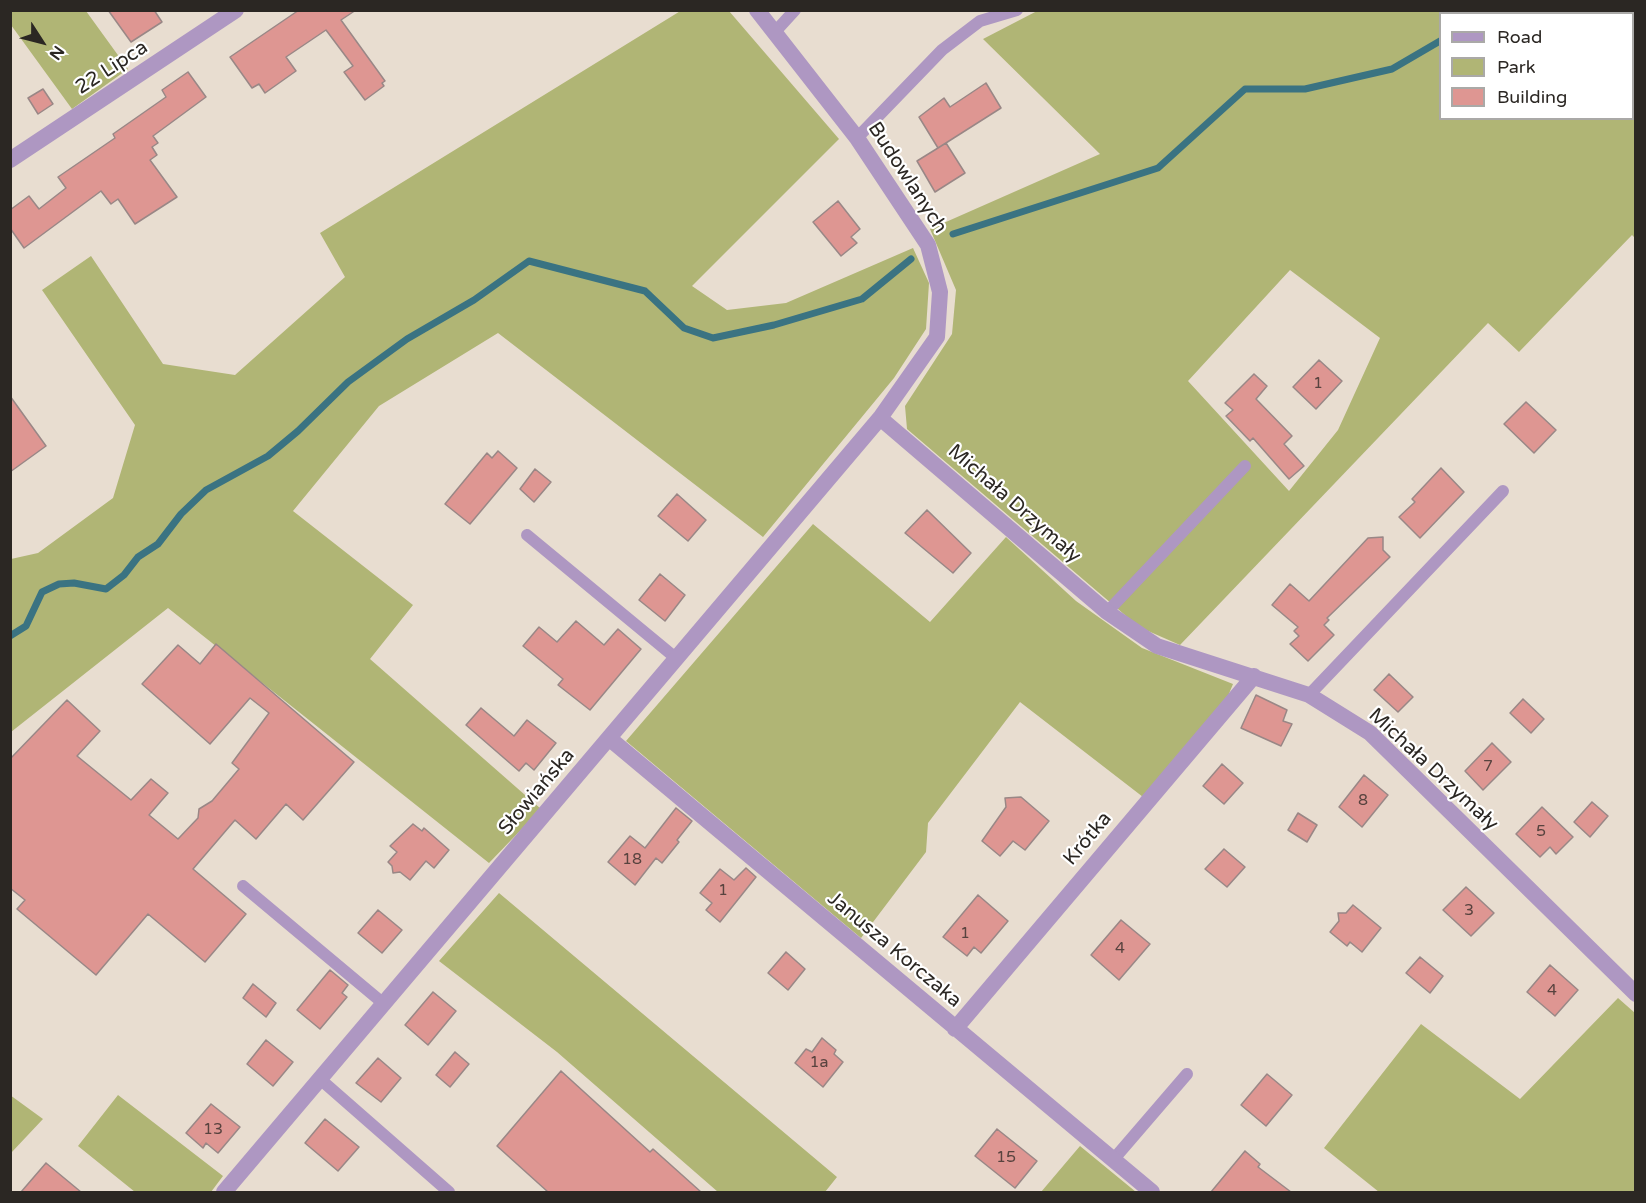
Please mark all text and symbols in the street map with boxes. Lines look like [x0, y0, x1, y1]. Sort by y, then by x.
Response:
north arrow [12, 12, 72, 72]
legend [1439, 12, 1634, 120]
text: Road [1497, 26, 1542, 48]
street label: 22 Lipca [71, 36, 153, 100]
text: N [45, 41, 68, 64]
text: Park [1497, 56, 1535, 78]
text: Building [1497, 86, 1567, 108]
street label: Budowlanych [862, 118, 952, 238]
house number: 1 [1313, 374, 1323, 394]
street label: Michała Drzymały [943, 440, 1085, 568]
street label: Michała Drzymały [1363, 704, 1503, 836]
street label: Słowiańska [494, 744, 580, 840]
house number: 7 [1483, 757, 1493, 777]
house number: 8 [1358, 791, 1368, 811]
street label: Krótka [1059, 807, 1117, 871]
house number: 5 [1536, 822, 1546, 842]
house number: 18 [622, 850, 642, 870]
house number: 1 [718, 881, 728, 901]
street label: Janusza Korczaka [822, 887, 966, 1013]
house number: 3 [1464, 901, 1474, 921]
house number: 1 [960, 924, 970, 944]
house number: 4 [1115, 939, 1125, 959]
house number: 4 [1547, 981, 1557, 1001]
house number: 1a [809, 1053, 829, 1073]
house number: 13 [203, 1120, 223, 1140]
house number: 15 [996, 1148, 1016, 1168]

